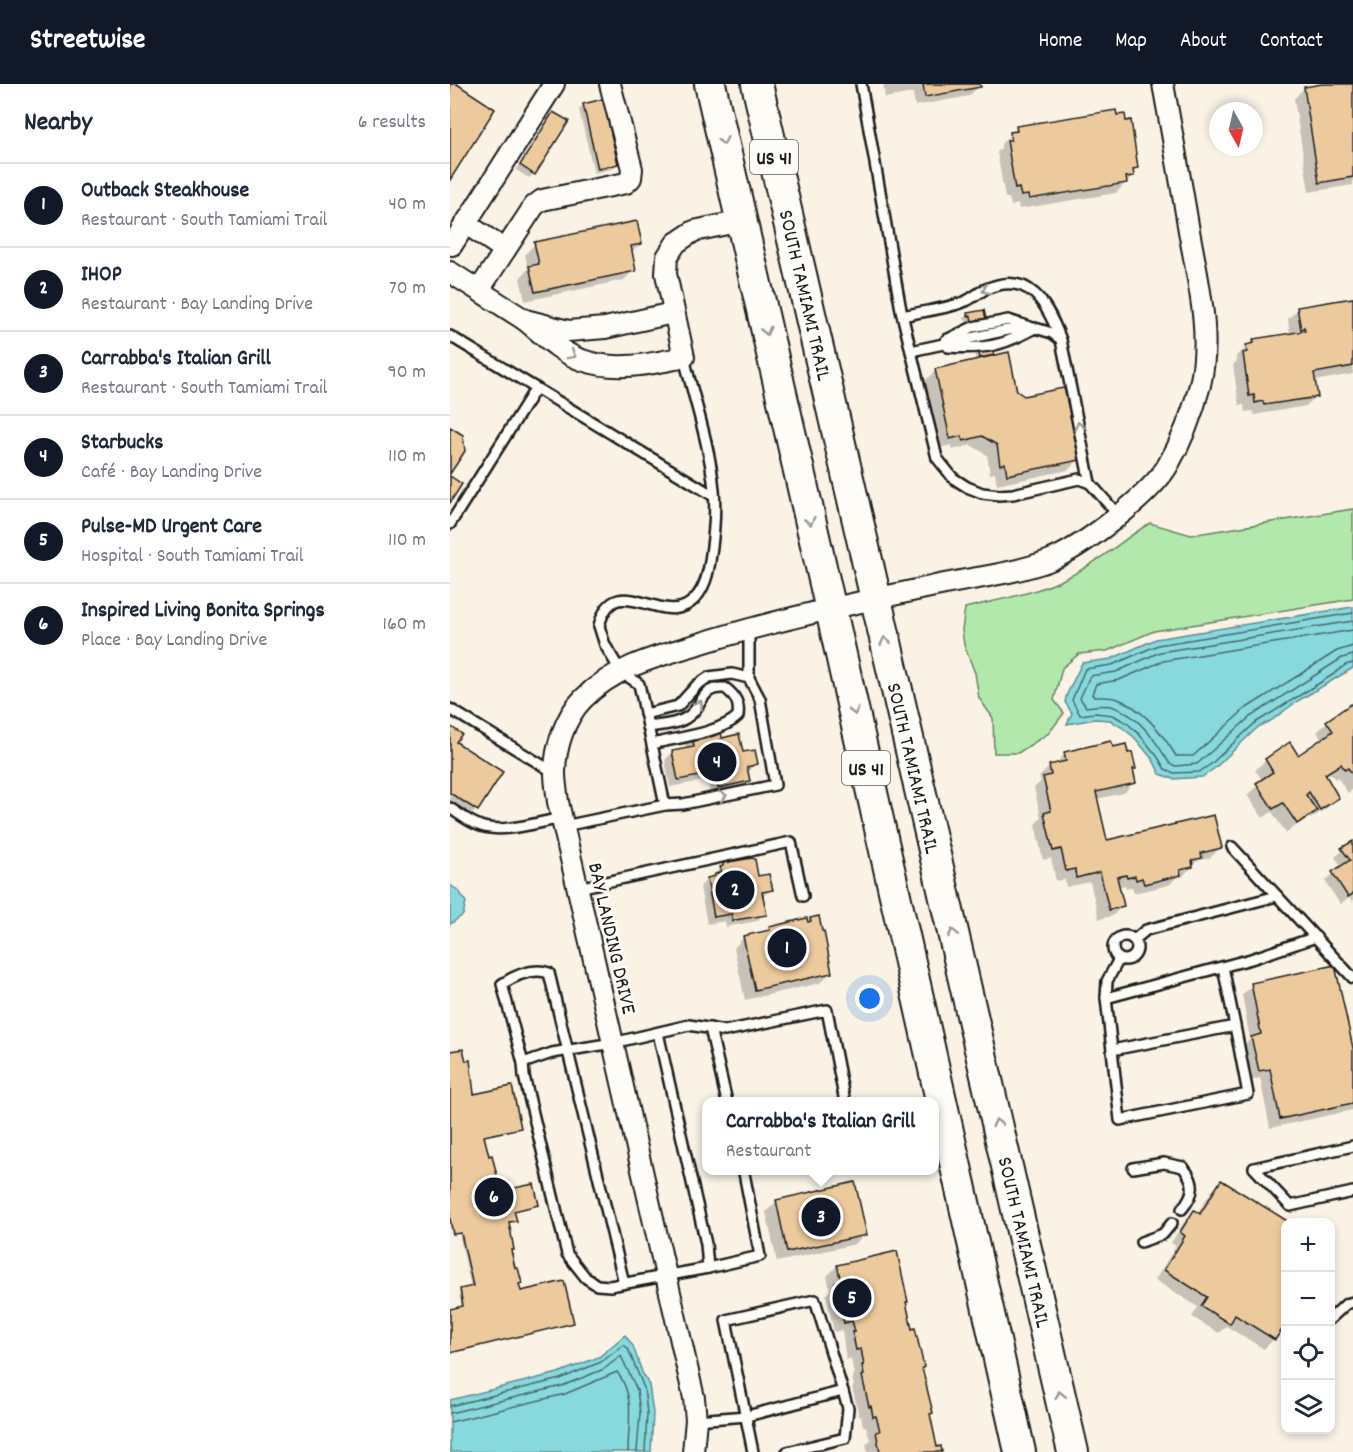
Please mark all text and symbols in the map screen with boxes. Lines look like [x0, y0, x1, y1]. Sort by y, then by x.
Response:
text: Streetwise [30, 22, 145, 62]
text: Home [1038, 27, 1082, 57]
text: Map [1115, 27, 1147, 57]
text: About [1180, 27, 1227, 57]
text: Contact [1260, 27, 1323, 57]
north arrow [1209, 102, 1263, 156]
text: Nearby [24, 105, 92, 142]
text: 6 results [358, 109, 426, 137]
one-way arrow [715, 136, 728, 146]
road number: US 41 [750, 140, 798, 174]
text: Outback Steakhouse [81, 176, 249, 207]
text: 1 [41, 191, 46, 219]
text: 40 m [388, 191, 426, 219]
text: Restaurant · South Tamiami Trail [81, 207, 327, 235]
street label: SOUTH TAMIAMI TRAIL [769, 207, 837, 384]
text: IHOP [81, 260, 122, 291]
text: 2 [39, 275, 48, 303]
text: 70 m [389, 275, 426, 303]
one-way arrow [982, 282, 993, 294]
text: Restaurant · Bay Landing Drive [81, 291, 313, 319]
one-way arrow [759, 326, 772, 336]
text: Carrabba's Italian Grill [81, 344, 271, 375]
one-way arrow [566, 347, 576, 359]
text: 3 [39, 359, 48, 387]
text: 90 m [388, 359, 426, 387]
text: Restaurant · South Tamiami Trail [81, 375, 327, 403]
one-way arrow [1073, 421, 1086, 431]
text: Starbucks [81, 428, 163, 459]
text: 4 [39, 443, 48, 471]
text: 110 m [388, 443, 426, 471]
text: Café · Bay Landing Drive [81, 459, 262, 487]
text: Pulse-MD Urgent Care [81, 512, 262, 543]
one-way arrow [803, 516, 816, 526]
text: 5 [39, 527, 48, 555]
text: 110 m [388, 527, 426, 555]
text: Hospital · South Tamiami Trail [81, 543, 304, 571]
text: Inspired Living Bonita Springs [81, 596, 325, 627]
text: 6 [39, 611, 48, 639]
text: 160 m [383, 611, 426, 639]
text: Place · Bay Landing Drive [81, 627, 267, 655]
one-way arrow [879, 636, 892, 646]
street label: SOUTH TAMIAMI TRAIL [877, 680, 945, 857]
one-way arrow [692, 700, 703, 711]
one-way arrow [846, 706, 859, 716]
pin: 4 [698, 740, 736, 784]
road number: US 41 [842, 751, 890, 785]
one-way arrow [717, 790, 727, 803]
street label: BAY LANDING DRIVE [578, 860, 642, 1018]
pin: 2 [716, 868, 754, 912]
pin: 1 [768, 926, 806, 970]
one-way arrow [947, 928, 960, 938]
your location [855, 984, 884, 1013]
popup [702, 1097, 939, 1175]
text: Carrabba's Italian Grill [726, 1107, 915, 1138]
one-way arrow [992, 1118, 1005, 1128]
text: Restaurant [726, 1138, 811, 1166]
street label: SOUTH TAMIAMI TRAIL [988, 1154, 1056, 1331]
pin: 6 [474, 1174, 513, 1220]
pin: 3 [802, 1194, 841, 1240]
map controls [1281, 1218, 1335, 1434]
button: + [1281, 1218, 1335, 1272]
button: − [1281, 1272, 1335, 1326]
pin: 5 [832, 1276, 872, 1320]
button: locate [1281, 1326, 1335, 1380]
button: layers [1281, 1380, 1335, 1434]
one-way arrow [1054, 1390, 1067, 1400]

